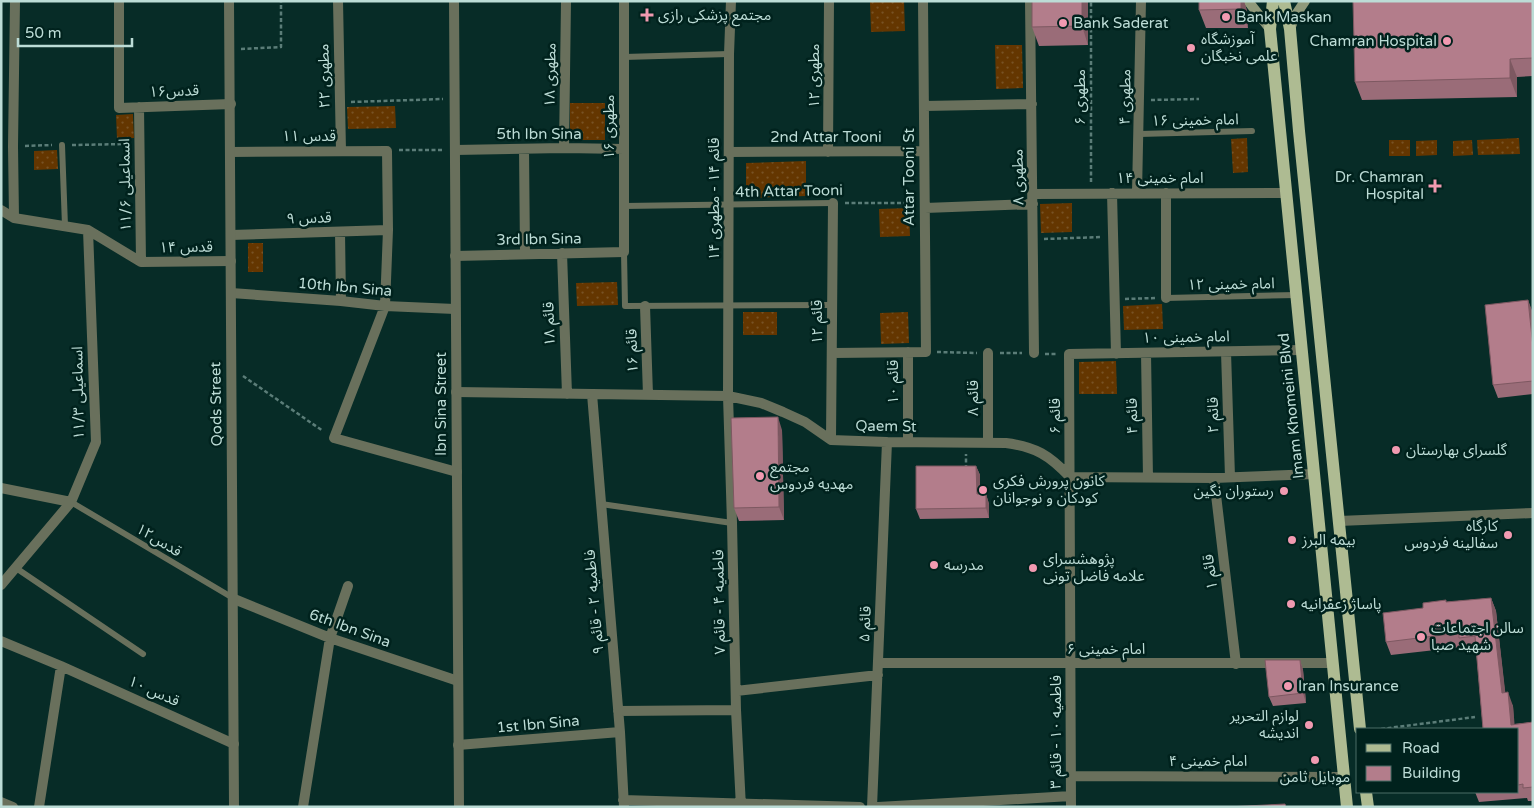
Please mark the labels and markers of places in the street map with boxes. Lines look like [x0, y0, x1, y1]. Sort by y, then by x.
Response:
place label: مجتمع پزشکی رازی [658, 6, 771, 27]
marker: مجتمع پزشکی رازی [640, 8, 654, 22]
place label: Bank Maskan [1236, 8, 1332, 26]
marker: Bank Maskan [1220, 11, 1232, 23]
place label: Bank Saderat [1073, 14, 1169, 32]
marker: Bank Saderat [1057, 17, 1069, 29]
place label: آموزشگاه علمی نخبگان [1201, 30, 1278, 65]
place label: Chamran Hospital [1309, 32, 1437, 50]
marker: Chamran Hospital [1441, 35, 1453, 47]
marker: آموزشگاه علمی نخبگان [1185, 42, 1197, 54]
place label: Dr. Chamran Hospital [1335, 168, 1424, 203]
marker: Dr. Chamran Hospital [1428, 179, 1442, 193]
place label: گلسرای بهارستان [1406, 441, 1508, 459]
marker: گلسرای بهارستان [1390, 444, 1402, 456]
place label: مجتمع مهدیه فردوس [770, 458, 853, 493]
marker: مجتمع مهدیه فردوس [754, 470, 766, 482]
place label: کانون پرورش فکری کودکان و نوجوانان [993, 472, 1106, 507]
place label: رستوران نگین [1193, 482, 1274, 500]
marker: کانون پرورش فکری کودکان و نوجوانان [977, 484, 989, 496]
marker: رستوران نگین [1278, 485, 1290, 497]
place label: کارگاه سفالینه فردوس [1404, 517, 1499, 552]
marker: کارگاه سفالینه فردوس [1502, 529, 1514, 541]
place label: بیمه البرز [1301, 531, 1356, 549]
marker: بیمه البرز [1286, 534, 1298, 546]
place label: پژوهشسرای علامه فاضل تونی [1043, 550, 1145, 585]
place label: مدرسه [944, 556, 984, 574]
marker: مدرسه [928, 559, 940, 571]
marker: پژوهشسرای علامه فاضل تونی [1027, 562, 1039, 574]
place label: پاساژ زعفرانیه [1301, 595, 1382, 614]
marker: پاساژ زعفرانیه [1285, 598, 1297, 610]
place label: سالن اجتماعات شهید صبا [1431, 619, 1524, 654]
marker: سالن اجتماعات شهید صبا [1415, 631, 1427, 643]
place label: Iran Insurance [1298, 677, 1399, 695]
marker: Iran Insurance [1282, 680, 1294, 692]
place label: لوازم التحریر اندیشه [1229, 707, 1299, 742]
marker: لوازم التحریر اندیشه [1303, 719, 1315, 731]
marker: موبایل ثامن [1309, 754, 1321, 766]
place label: موبایل ثامن [1280, 768, 1350, 786]

